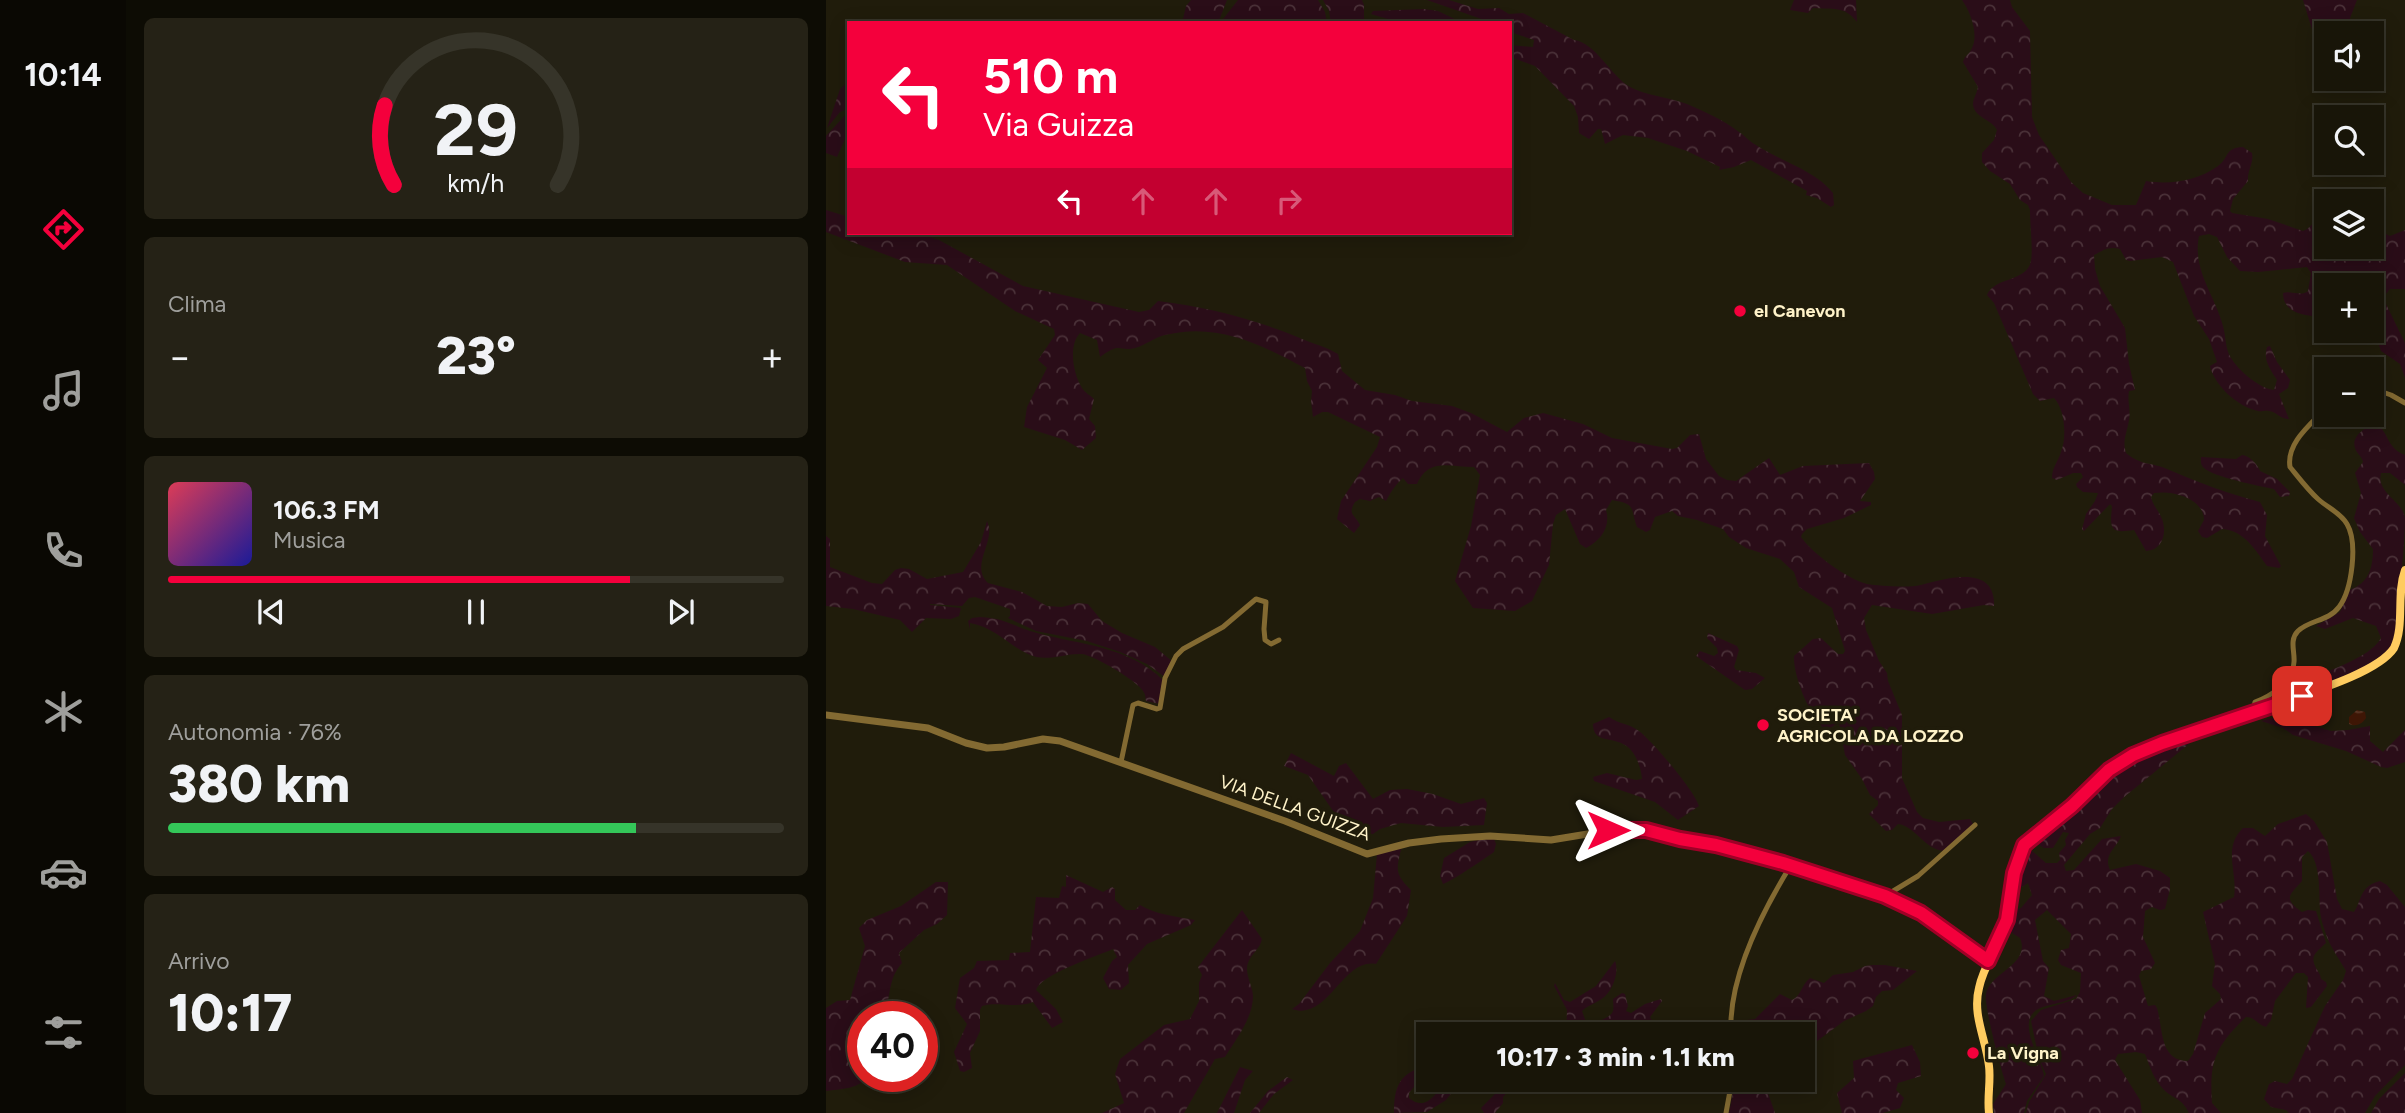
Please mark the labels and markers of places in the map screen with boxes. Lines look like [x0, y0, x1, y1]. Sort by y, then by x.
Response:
place label: el Canevon [1754, 300, 1846, 322]
marker: el Canevon [1732, 303, 1748, 319]
pin [2272, 666, 2332, 726]
place label: SOCIETA' AGRICOLA DA LOZZO [1777, 704, 1964, 747]
marker: SOCIETA' AGRICOLA DA LOZZO [1755, 717, 1771, 733]
place label: La Vigna [1987, 1042, 2059, 1064]
marker: La Vigna [1965, 1045, 1981, 1061]

